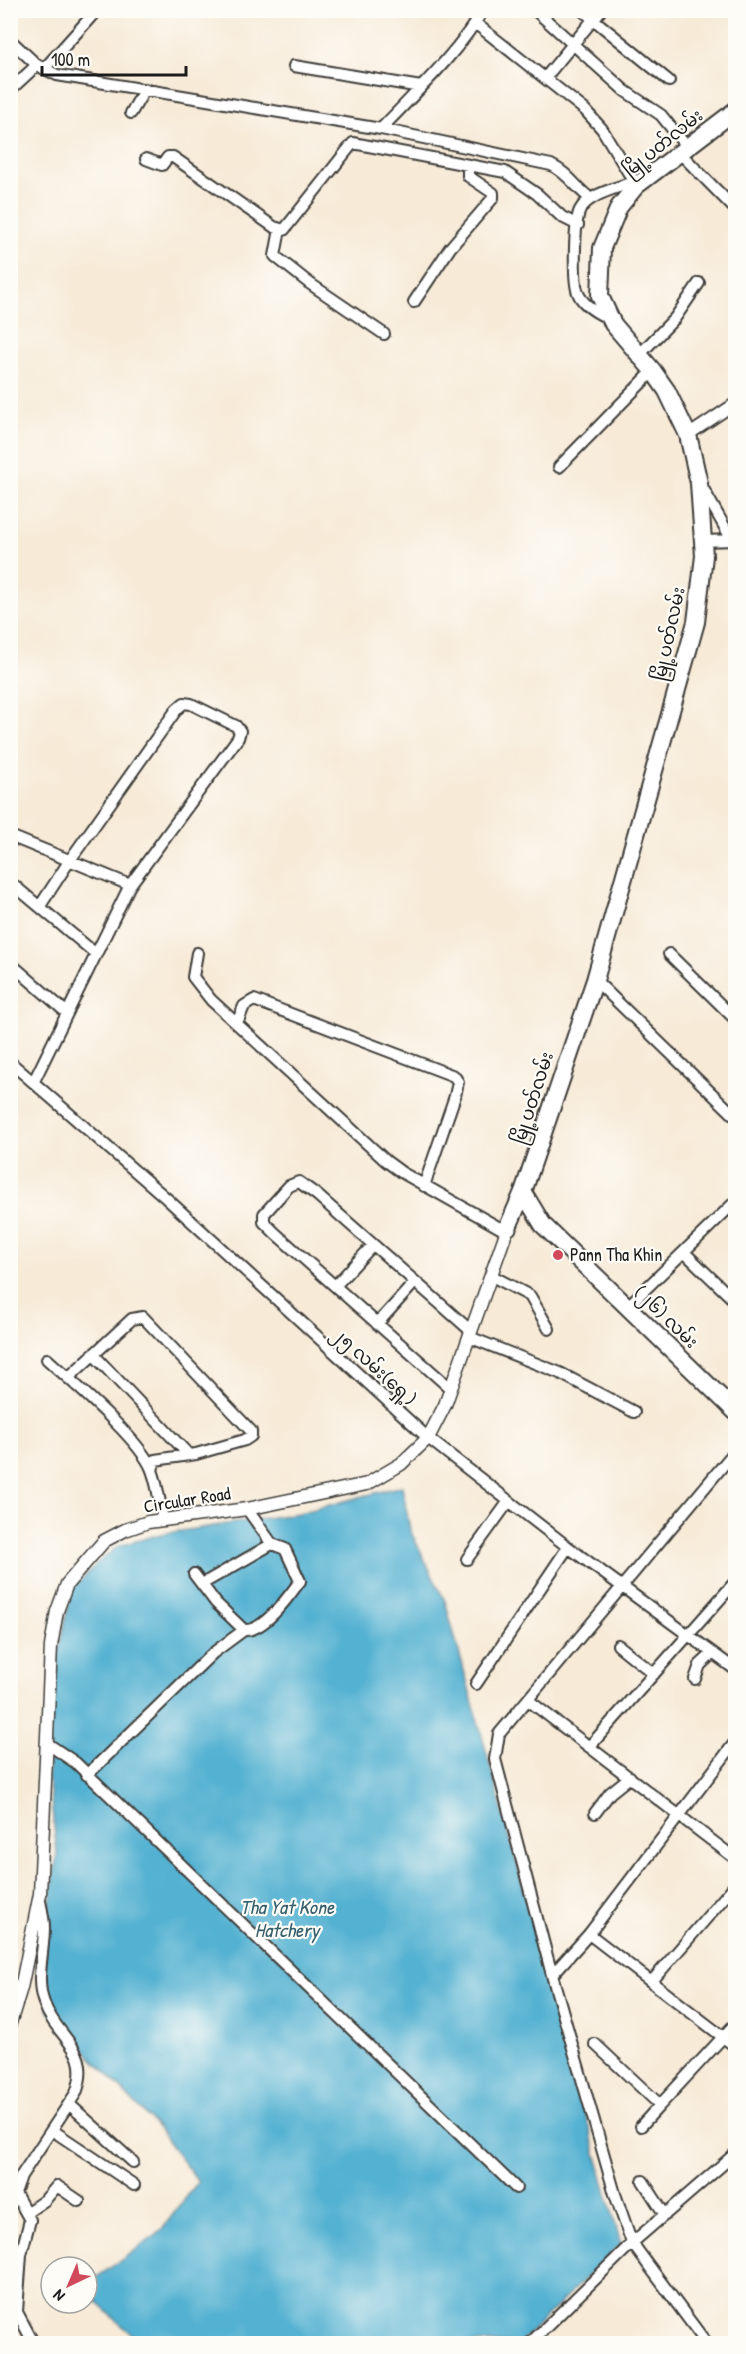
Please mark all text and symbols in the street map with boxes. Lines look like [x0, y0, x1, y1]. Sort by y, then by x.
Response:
scale bar [42, 39, 186, 77]
text: 100 m [51, 47, 90, 72]
street label: မြို့ပတ်လမ်း [617, 102, 710, 185]
street label: မြို့ပတ်လမ်း [645, 584, 694, 684]
street label: မြို့ပတ်လမ်း [505, 1048, 562, 1148]
place label: Pann Tha Khin [570, 1242, 662, 1267]
marker: Pann Tha Khin [551, 1248, 565, 1262]
street label: (၂၆) လမ်း [627, 1280, 704, 1356]
street label: ၂၅ လမ်း(ရှေ့) [324, 1321, 422, 1413]
street label: Circular Road [142, 1480, 232, 1519]
water label: Tha Yat Kone Hatchery [240, 1893, 335, 1944]
north arrow [39, 2255, 99, 2315]
text: N [48, 2285, 69, 2307]

